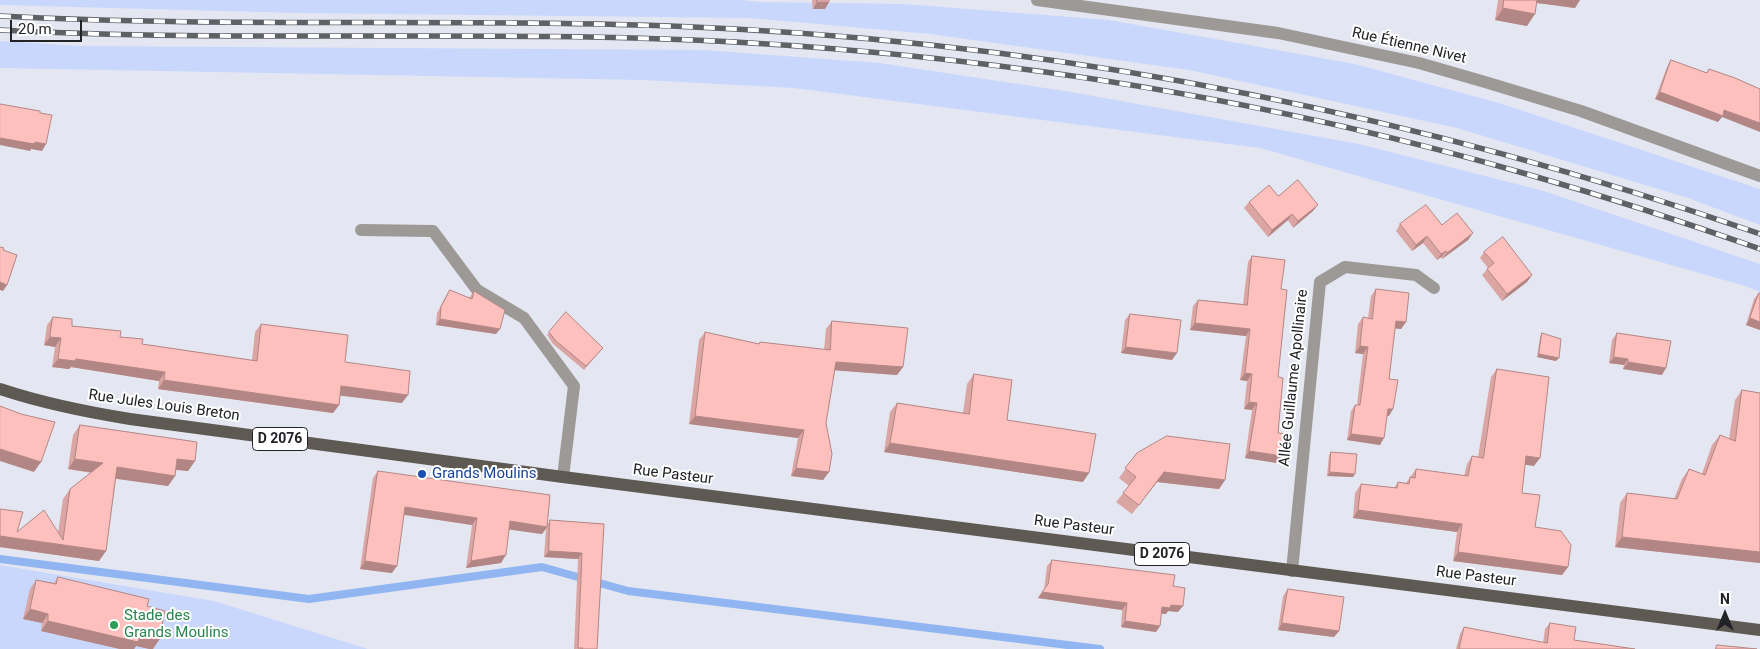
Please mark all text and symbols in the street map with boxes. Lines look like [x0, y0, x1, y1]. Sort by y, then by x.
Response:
scale bar [12, 10, 85, 42]
text: 20 m [18, 20, 52, 38]
street label: Rue Étienne Nivet [1350, 24, 1468, 68]
street label: Allée Guillaume Apollinaire [1276, 289, 1312, 467]
street label: Rue Jules Louis Breton [87, 386, 241, 426]
road number: D 2076 [252, 428, 308, 450]
street label: Rue Pasteur [632, 461, 714, 489]
place label: Grands Moulins [432, 465, 537, 483]
marker: Grands Moulins [416, 468, 428, 480]
street label: Rue Pasteur [1033, 512, 1115, 540]
road number: D 2076 [1134, 542, 1190, 566]
street label: Rue Pasteur [1435, 563, 1517, 591]
north arrow [1700, 589, 1750, 639]
text: N [1720, 591, 1730, 607]
place label: Stade des Grands Moulins [124, 607, 229, 642]
marker: Stade des Grands Moulins [108, 619, 120, 631]

